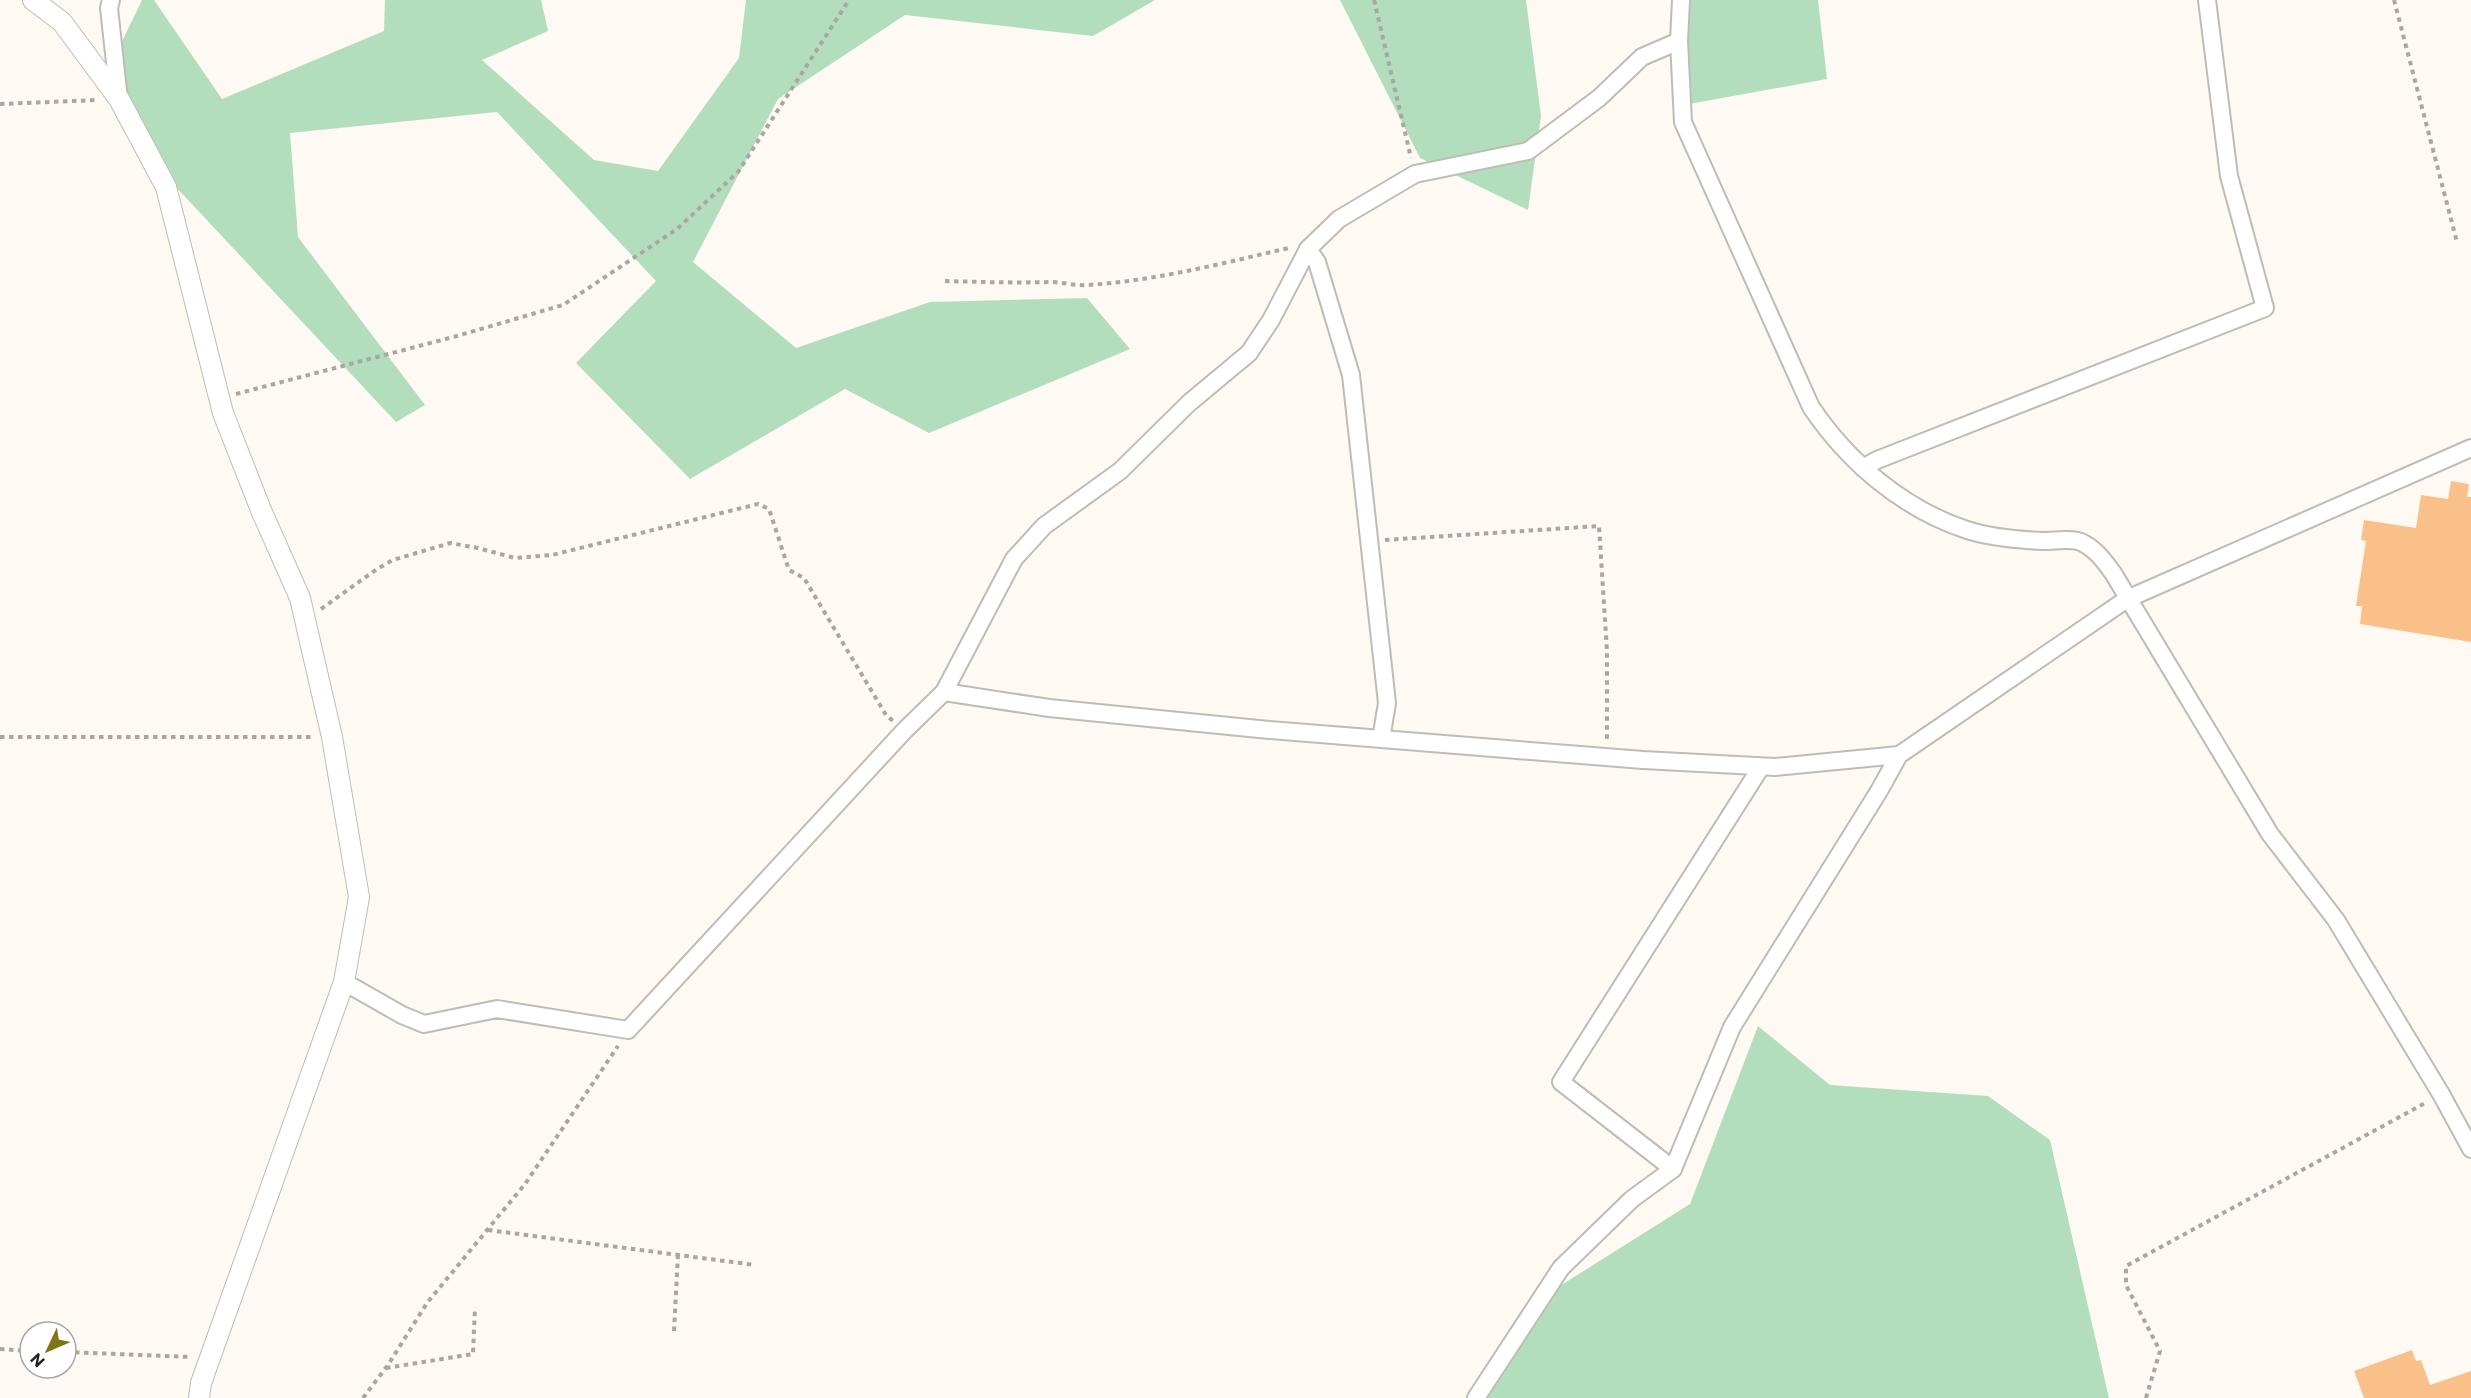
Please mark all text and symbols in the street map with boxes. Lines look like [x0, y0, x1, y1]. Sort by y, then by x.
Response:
north arrow [18, 1320, 78, 1380]
text: N [26, 1350, 48, 1372]

